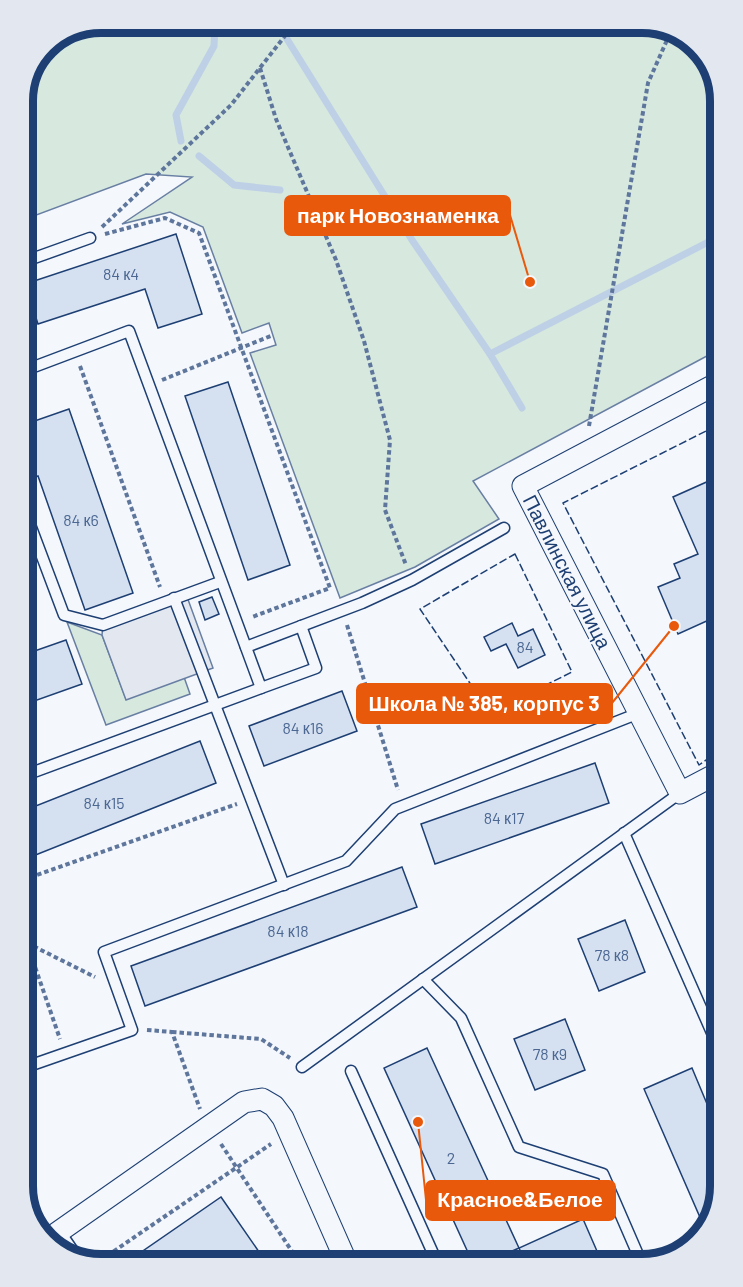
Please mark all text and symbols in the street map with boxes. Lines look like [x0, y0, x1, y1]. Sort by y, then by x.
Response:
callout: парк Новознаменка [285, 196, 510, 235]
text: парк Новознаменка [297, 202, 499, 227]
house number: 84 к4 [103, 264, 139, 283]
street label: Павлинская улица [519, 491, 617, 653]
house number: 84 к6 [63, 510, 99, 529]
house number: 84 [516, 637, 534, 656]
callout: Школа № 385, корпус 3 [357, 684, 612, 723]
text: Школа № 385, корпус 3 [368, 690, 600, 715]
house number: 84 к16 [282, 718, 324, 737]
house number: 84 к15 [83, 793, 125, 812]
house number: 84 к17 [484, 808, 525, 827]
house number: 84 к18 [267, 921, 309, 940]
house number: 78 к8 [595, 945, 629, 964]
house number: 78 к9 [533, 1044, 567, 1063]
house number: 2 [447, 1148, 455, 1167]
callout: Красное&Белое [426, 1181, 615, 1220]
text: Красное&Белое [437, 1186, 603, 1211]

